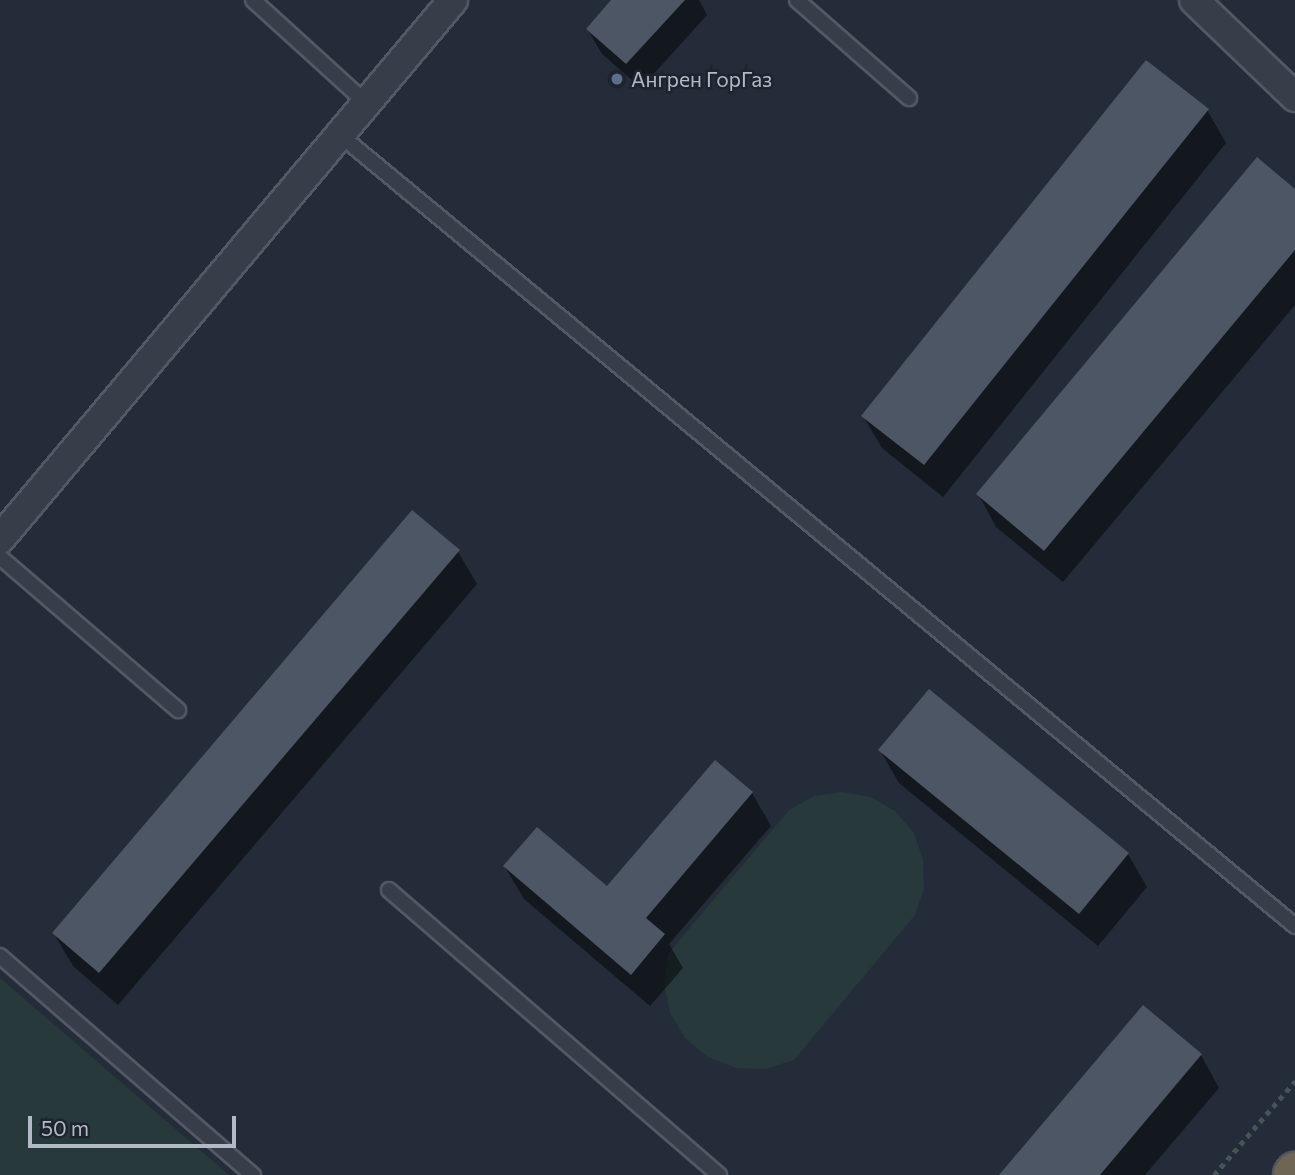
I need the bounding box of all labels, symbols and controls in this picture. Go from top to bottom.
place label: Ангрен ГорГаз [631,66,772,92]
marker: Ангрен ГорГаз [609,71,625,87]
scale bar [32,1102,240,1146]
text: 50 m [41,1115,89,1140]

